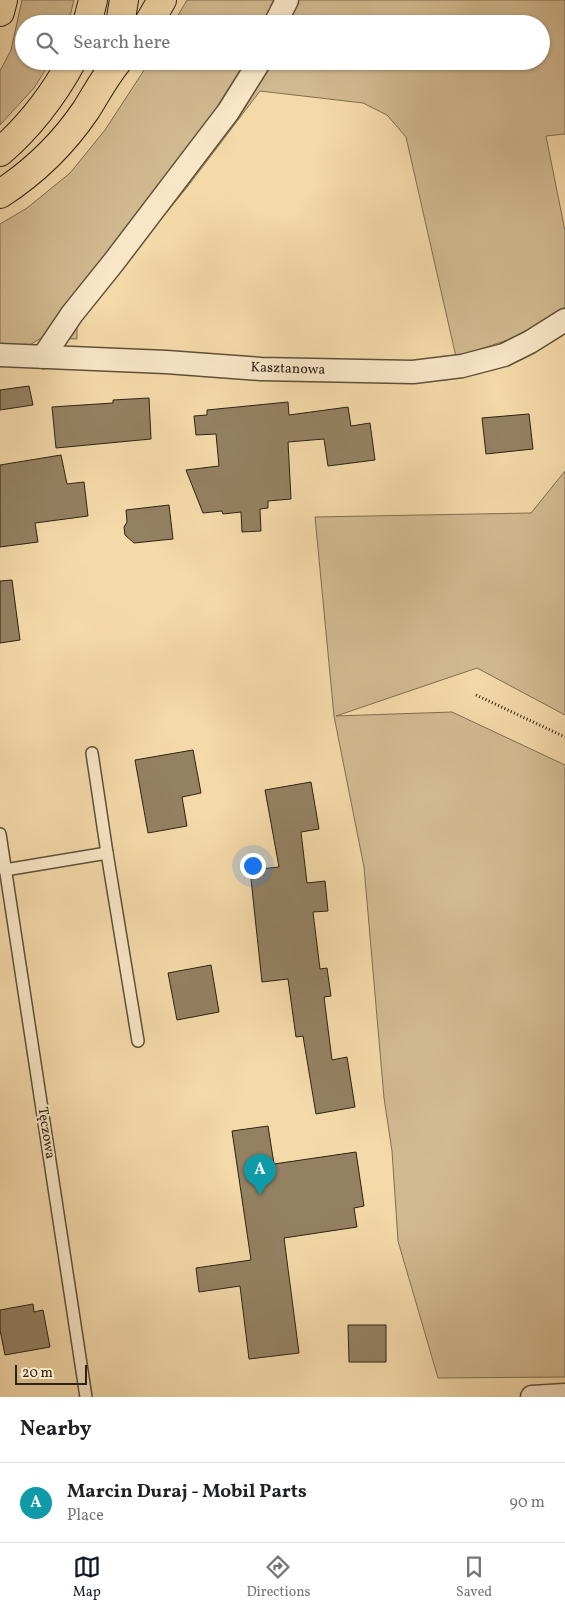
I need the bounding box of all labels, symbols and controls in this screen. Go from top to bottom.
search box [15,15,550,70]
icon: search [33,29,61,57]
text: Search here [73,30,170,56]
street label: Kasztanowa [250,358,326,380]
your location [240,853,266,879]
street label: Tęczowa [33,1106,59,1160]
pin: A [244,1154,276,1195]
scale bar [15,1362,88,1385]
text: 20 m [22,1364,53,1383]
text: Nearby [20,1415,91,1444]
text: Marcin Duraj - Mobil Parts [67,1479,307,1505]
text: A [30,1492,42,1514]
text: 90 m [509,1492,545,1514]
text: Place [67,1505,104,1527]
tab: Map [73,1553,101,1602]
tab: Directions [246,1553,311,1602]
tab: Saved [456,1553,492,1602]

